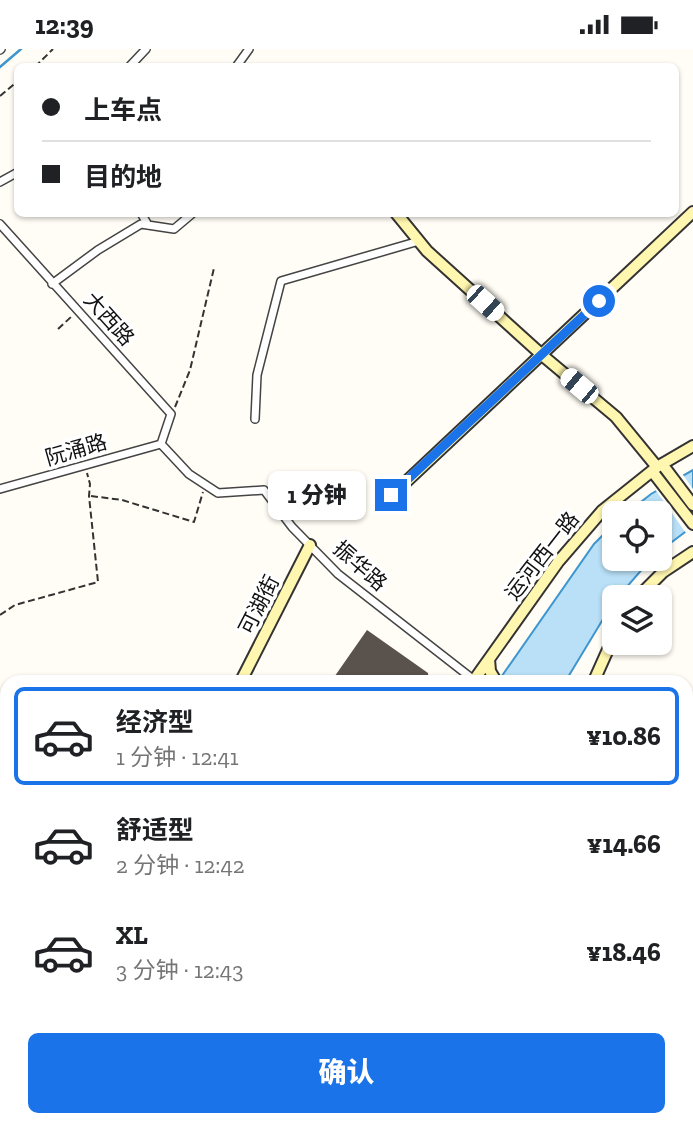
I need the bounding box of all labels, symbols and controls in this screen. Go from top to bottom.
text: 12:39 [35,9,94,41]
text: 上车点 [84,94,162,126]
text: 目的地 [84,161,162,193]
car [463,281,508,325]
route start [583,285,615,317]
street label: 大西路 [79,287,140,350]
car [557,364,602,408]
street label: 阮涌路 [42,429,110,470]
callout: 1 分钟 [268,471,366,520]
route end [375,479,407,511]
text: 1 分钟 [287,481,347,509]
map controls [602,501,672,655]
button: locate [602,501,672,571]
street label: 运河西一路 [499,507,584,605]
street label: 振华路 [328,536,392,596]
street label: 可湖街 [233,571,284,639]
button: layers [602,585,672,655]
icon: car [32,705,95,768]
text: 经济型 [116,706,194,738]
text: ¥10.86 [586,720,661,752]
text: 1 分钟 · 12:41 [116,743,239,771]
icon: car [32,813,95,876]
text: 舒适型 [116,814,194,846]
text: ¥14.66 [587,828,661,860]
text: 2 分钟 · 12:42 [116,851,245,879]
text: XL [116,919,148,951]
icon: car [32,921,95,984]
text: ¥18.46 [586,936,661,968]
text: 3 分钟 · 12:43 [116,956,243,984]
button: 确认 [28,1033,665,1113]

